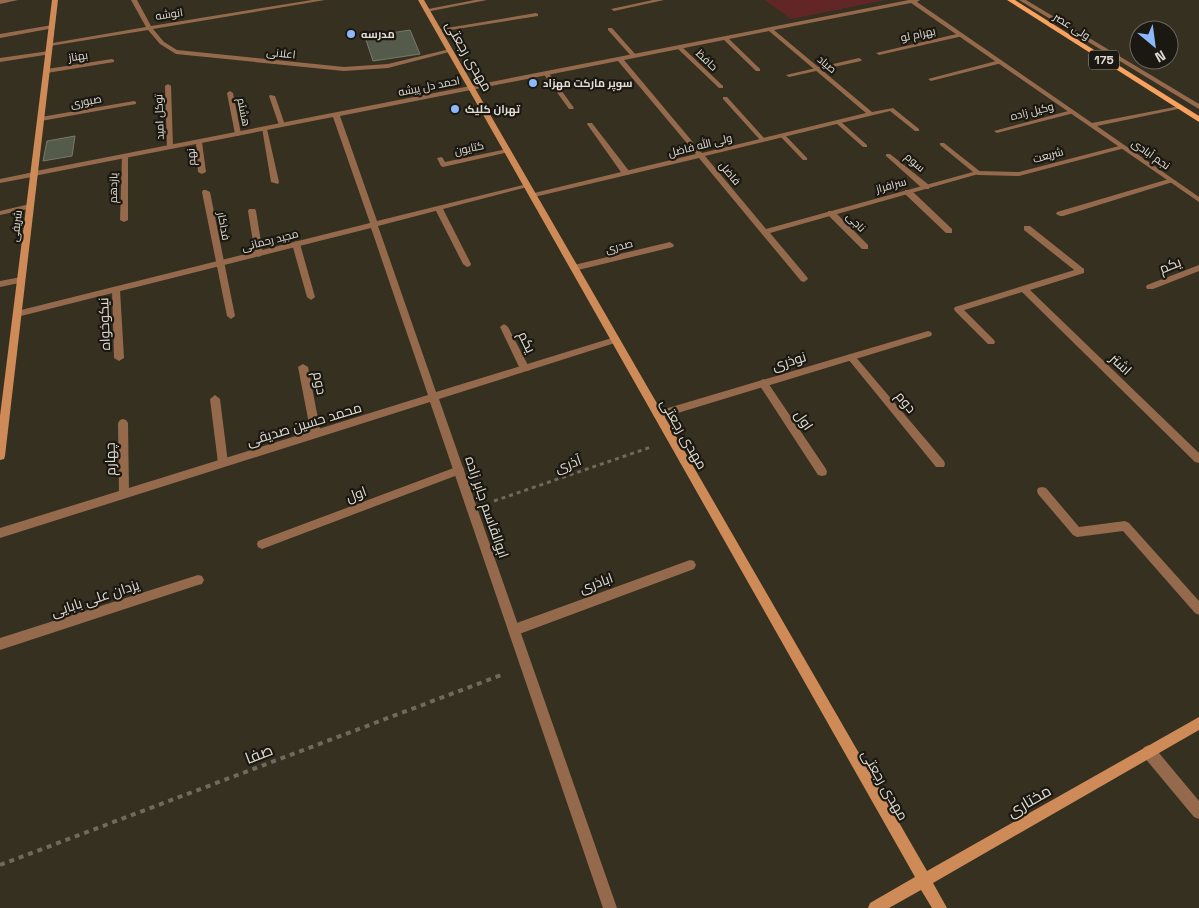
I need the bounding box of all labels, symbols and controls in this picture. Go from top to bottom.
street label: انوشه [154,5,184,23]
street label: ولی عصر [1050,9,1093,43]
street label: مهدی رجعتی [442,17,496,95]
north arrow [1129,20,1179,70]
street label: بهرام لو [899,23,937,46]
place label: مدرسه [361,27,395,41]
marker: مدرسه [345,28,357,40]
street label: اعلانی [266,44,296,62]
street label: حافظ [693,46,721,74]
text: N [1152,46,1169,67]
street label: بهناز [66,48,89,65]
road number: 175 [1089,50,1119,70]
street label: صیاد [815,52,839,76]
street label: احمد دل پیشه [397,73,461,99]
place label: سوپر مارکت مهزاد [543,76,633,92]
marker: سوپر مارکت مهزاد [527,77,539,89]
street label: صبوری [69,91,103,111]
street label: توکل امید [151,94,167,140]
street label: هشتم [233,97,254,128]
street label: وکیل زاده [1009,99,1055,123]
place label: تهران کلیک [465,102,521,117]
marker: تهران کلیک [449,103,461,115]
street label: ولی الله فاضل [666,129,734,160]
street label: نجم آبادی [1128,136,1173,173]
street label: کتایون [453,138,485,158]
street label: شریعت [1031,144,1065,166]
street label: نهم [183,148,200,166]
street label: سوم [901,149,928,175]
street label: فاضل [716,158,744,188]
street label: یازدهم [106,173,121,203]
street label: سرافراز [873,174,908,196]
street label: شریفی [7,209,25,243]
street label: ناجی [843,209,869,235]
street label: فداکار [214,210,233,241]
street label: مجید رحمانی [240,226,300,254]
street label: صدری [604,236,634,256]
street label: یکم [1156,253,1184,278]
street label: نیکوخواه [94,297,114,351]
street label: یکم [513,328,540,357]
street label: نوذری [770,347,808,375]
street label: اشتر [1106,349,1136,379]
street label: دوم [308,370,331,396]
street label: دوم [891,387,920,417]
street label: مهدی رجعتی [657,395,711,473]
street label: محمد حسین صدیقی [244,398,364,450]
street label: اول [791,406,817,434]
street label: چهارم [101,442,120,476]
street label: آذری [552,451,584,477]
street label: ابوالقاسم جابر زاده [460,454,513,561]
street label: اول [343,482,369,506]
street label: اباذری [577,569,615,597]
street label: یزدان علی بابایی [49,575,142,621]
street label: صفا [242,739,276,769]
street label: مهدی رجعتی [858,746,912,824]
street label: مختاری [1003,780,1055,822]

